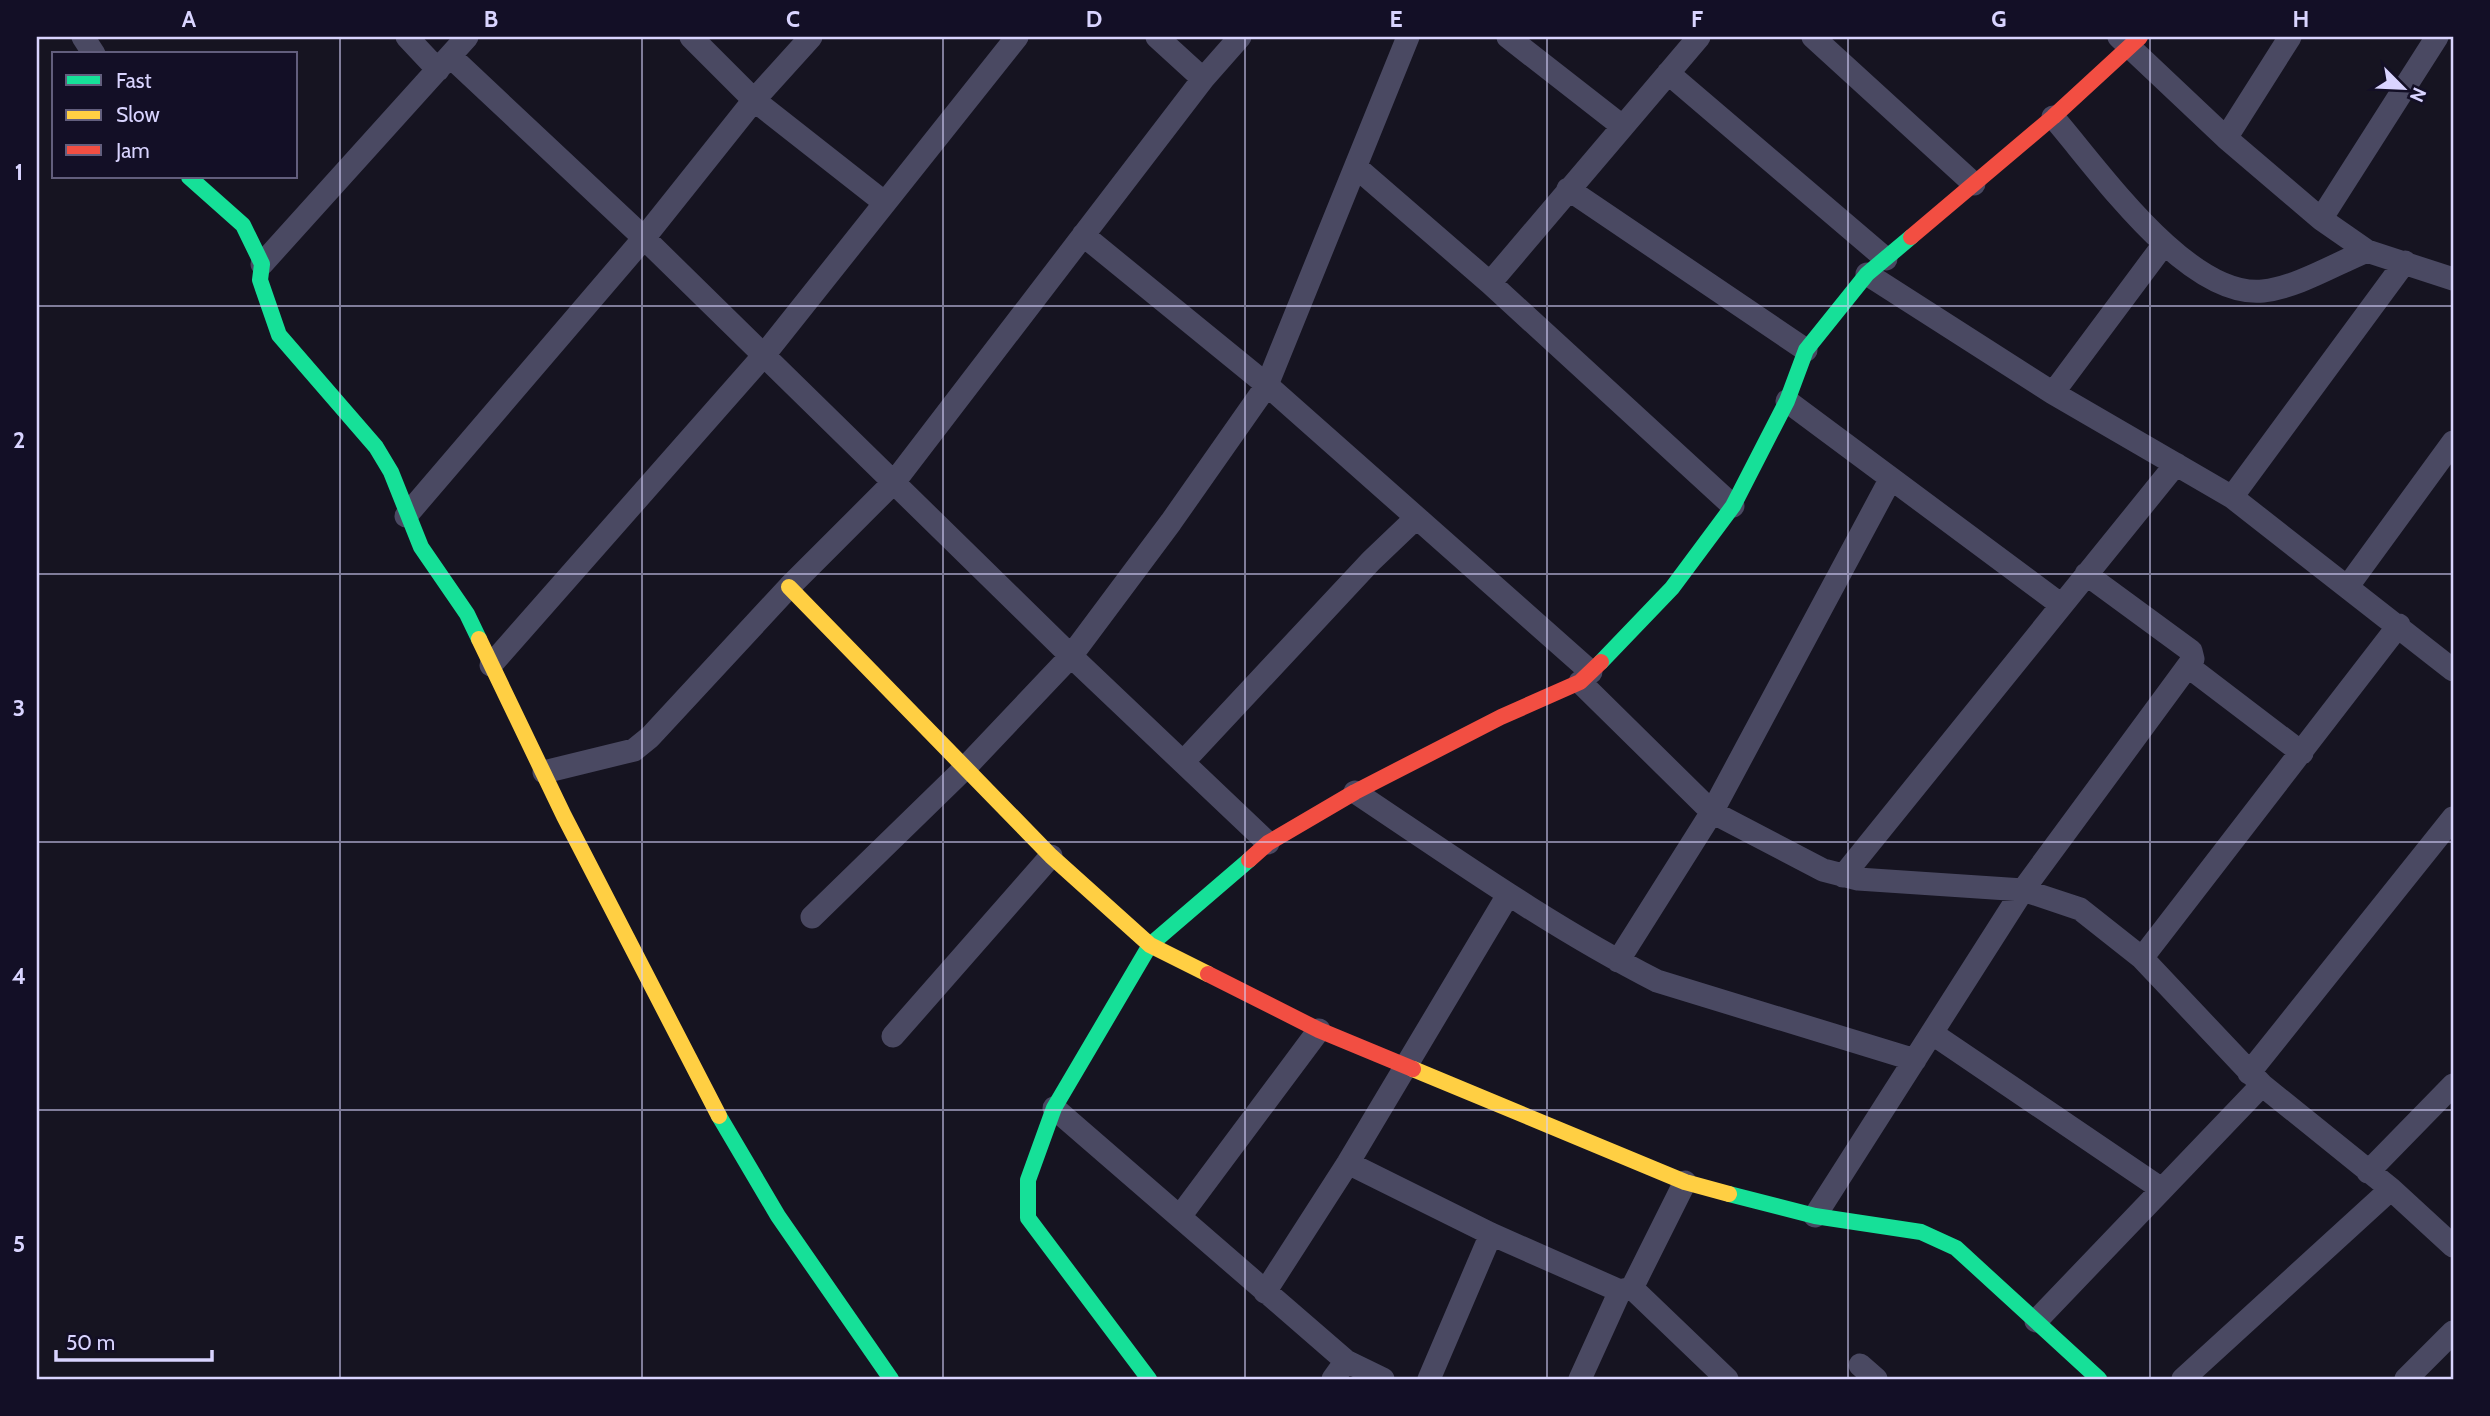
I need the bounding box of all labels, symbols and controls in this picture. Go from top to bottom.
text: A [182,5,197,33]
text: B [484,5,498,33]
text: C [786,5,800,33]
text: D [1086,5,1102,33]
text: E [1389,5,1403,33]
text: F [1691,5,1703,33]
text: G [1991,5,2007,33]
text: H [2293,5,2309,33]
legend [52,52,298,178]
north arrow [2368,52,2438,122]
text: Fast [116,68,152,93]
text: N [2405,84,2431,106]
text: Slow [116,102,160,127]
text: Jam [115,138,150,163]
text: 1 [15,158,23,186]
text: 2 [13,426,25,454]
text: 3 [13,694,25,722]
text: 4 [12,962,26,990]
text: 5 [13,1230,25,1258]
scale bar [56,1318,212,1362]
text: 50 m [66,1330,115,1355]

